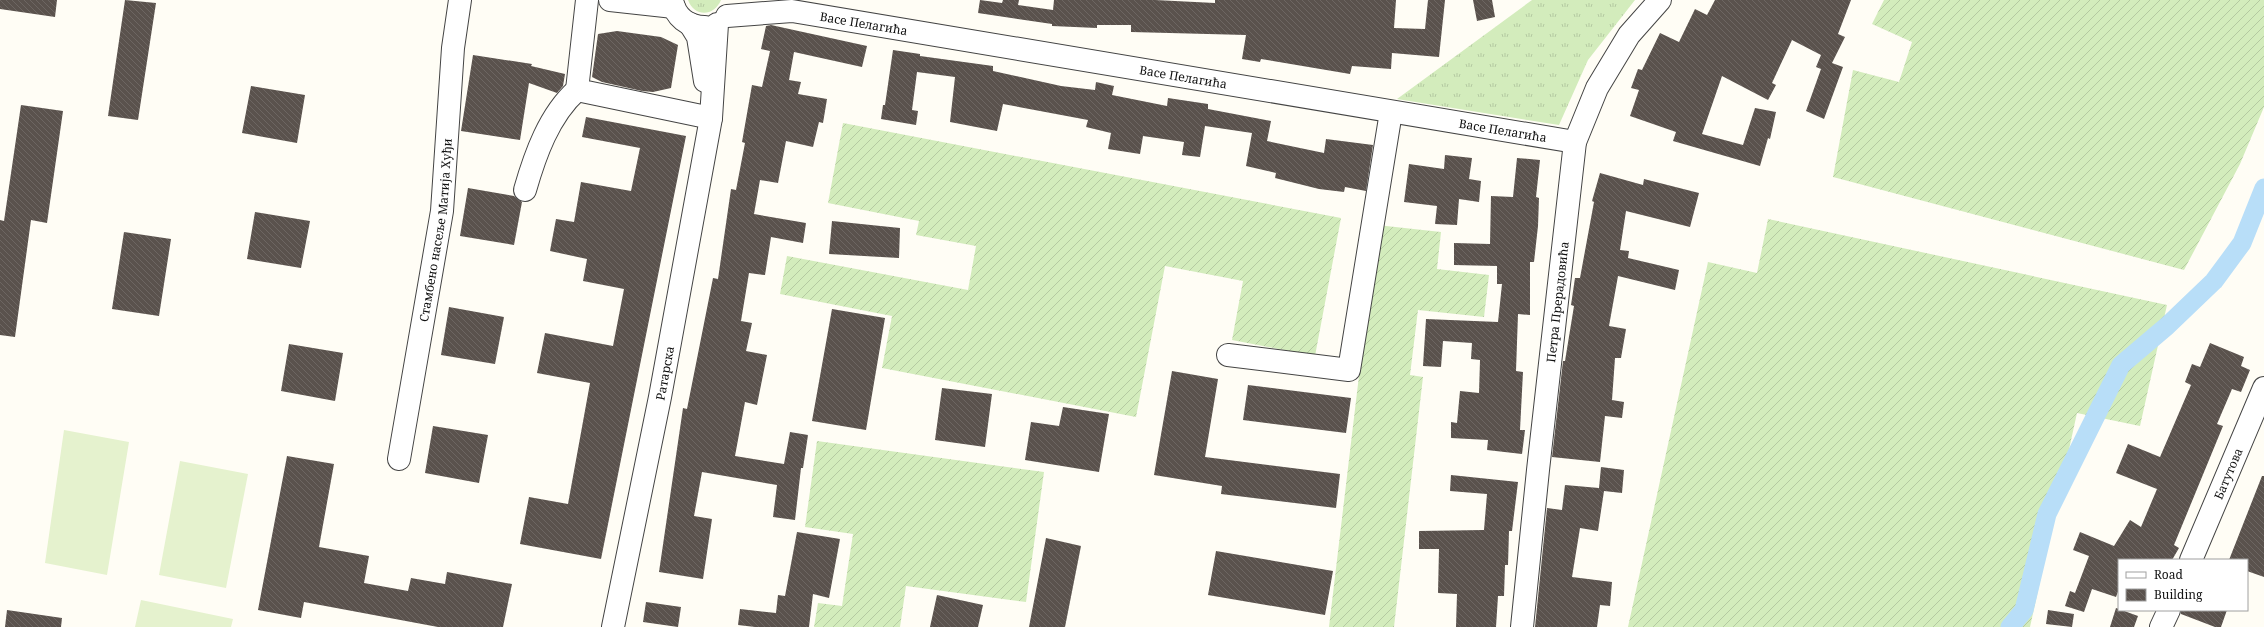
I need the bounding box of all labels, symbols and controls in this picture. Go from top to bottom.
street label: Васе Пелагића [819,7,909,39]
street label: Васе Пелагића [1138,61,1229,92]
street label: Васе Пелагића [1458,114,1548,146]
street label: Стамбено насеље Матија Хуђи [414,138,455,323]
street label: Петра Прерадовића [1542,240,1572,363]
street label: Ратарска [651,344,678,402]
street label: Батутова [2209,445,2246,502]
legend [2118,559,2248,611]
text: Road [2154,566,2184,583]
text: Building [2154,586,2203,603]

